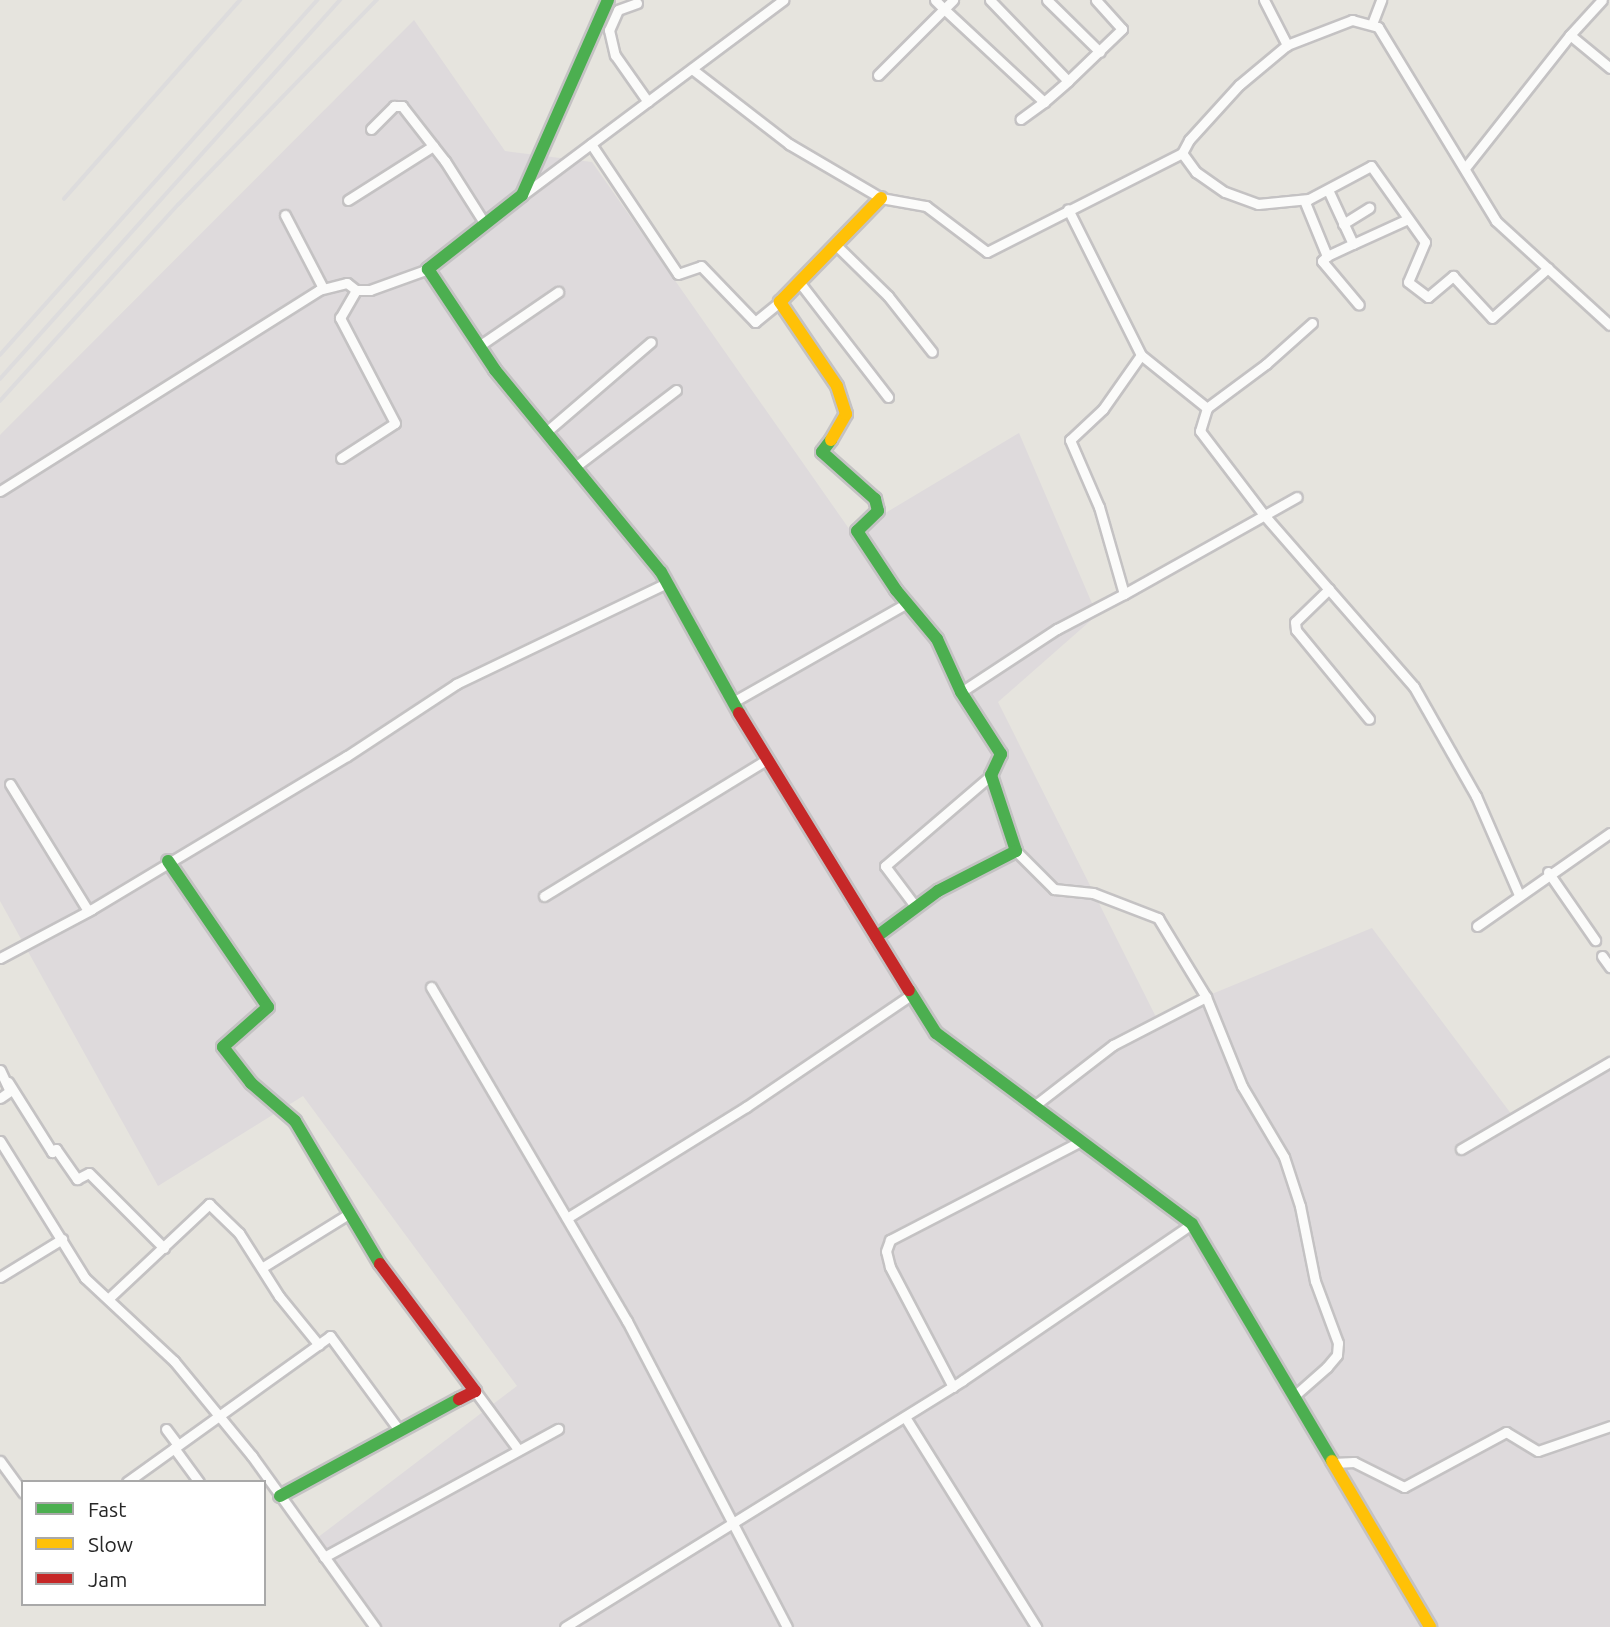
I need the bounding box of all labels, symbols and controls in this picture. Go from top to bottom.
legend [21,1480,266,1606]
text: Fast [88,1497,126,1521]
text: Slow [88,1532,133,1556]
text: Jam [88,1567,127,1591]

